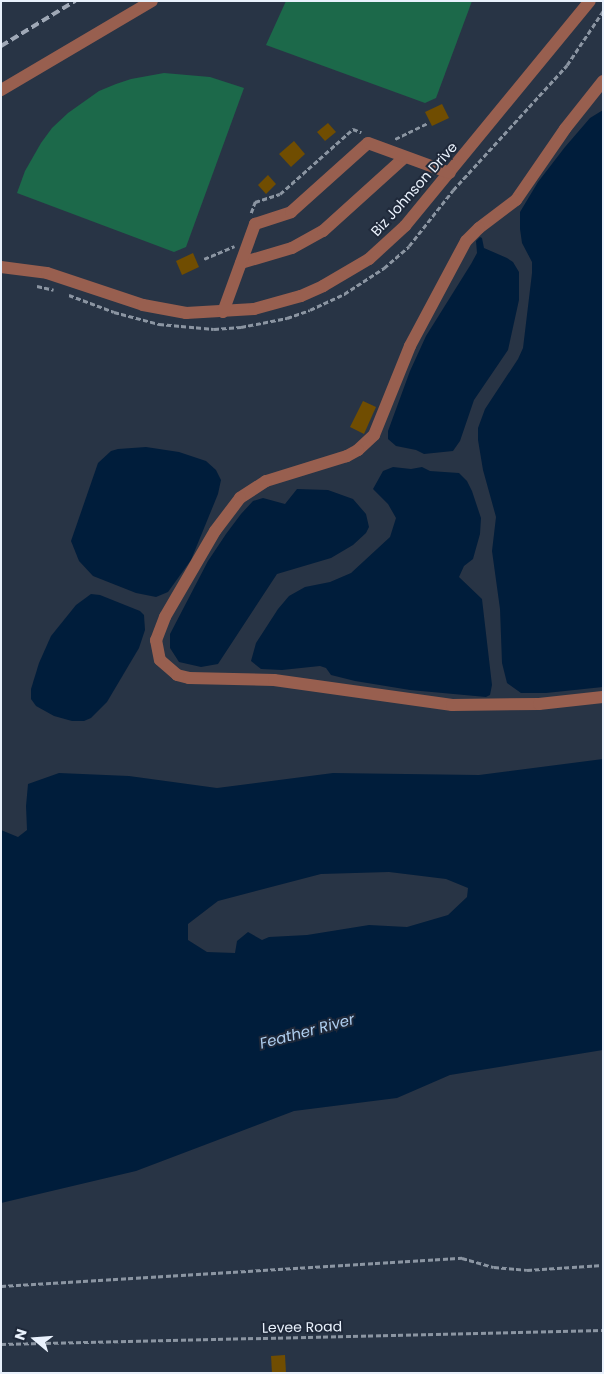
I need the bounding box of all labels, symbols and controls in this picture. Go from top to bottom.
street label: Biz Johnson Drive [367,139,461,239]
water label: Feather River [258,1010,356,1052]
north arrow [10,1314,60,1364]
street label: Levee Road [262,1318,342,1336]
text: N [10,1326,32,1342]

